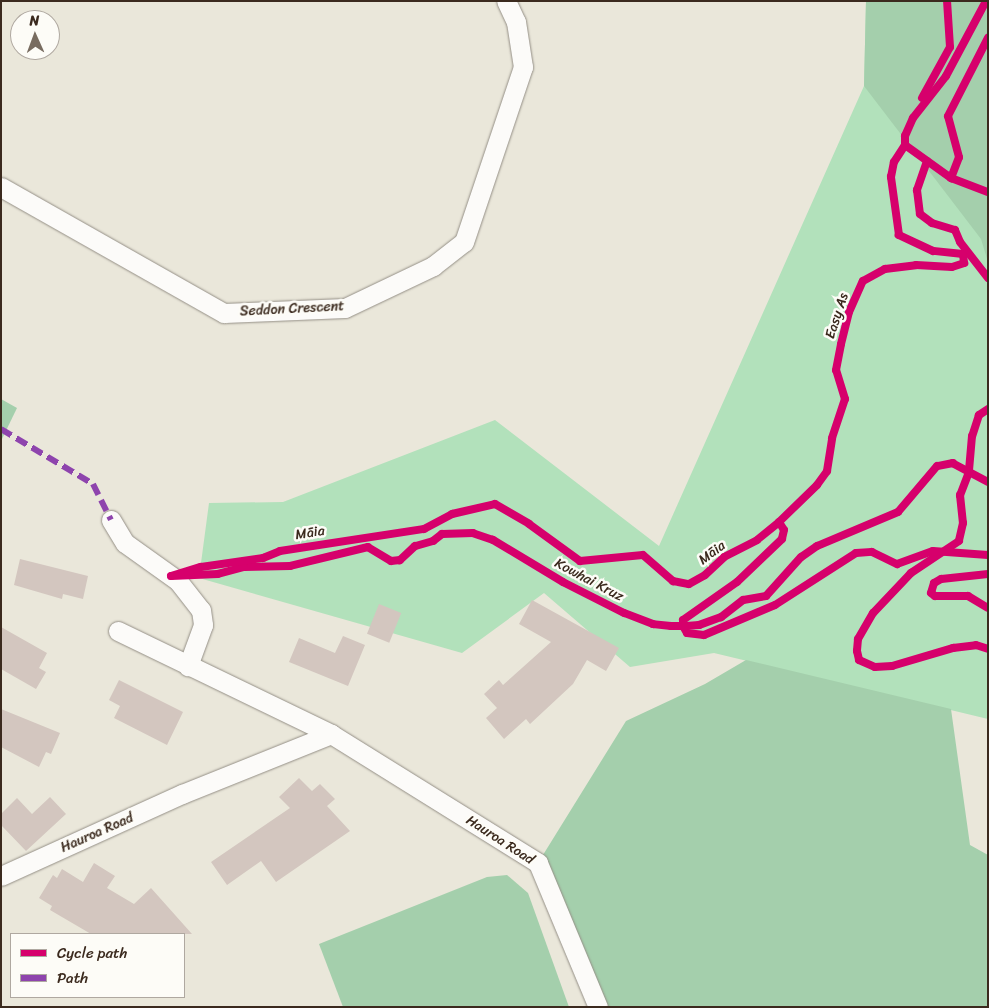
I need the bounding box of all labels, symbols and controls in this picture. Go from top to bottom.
text: N [29,8,40,33]
north arrow [10,10,60,60]
street label: Easy As [822,291,852,341]
street label: Seddon Crescent [239,298,345,320]
street label: Māia [294,522,326,544]
street label: Māia [695,537,729,569]
street label: Kowhai Kruz [552,555,626,605]
street label: Hauroa Road [58,810,136,856]
street label: Hauroa Road [463,812,537,868]
legend [10,933,185,998]
text: Cycle path [57,940,127,966]
text: Path [57,965,88,991]

